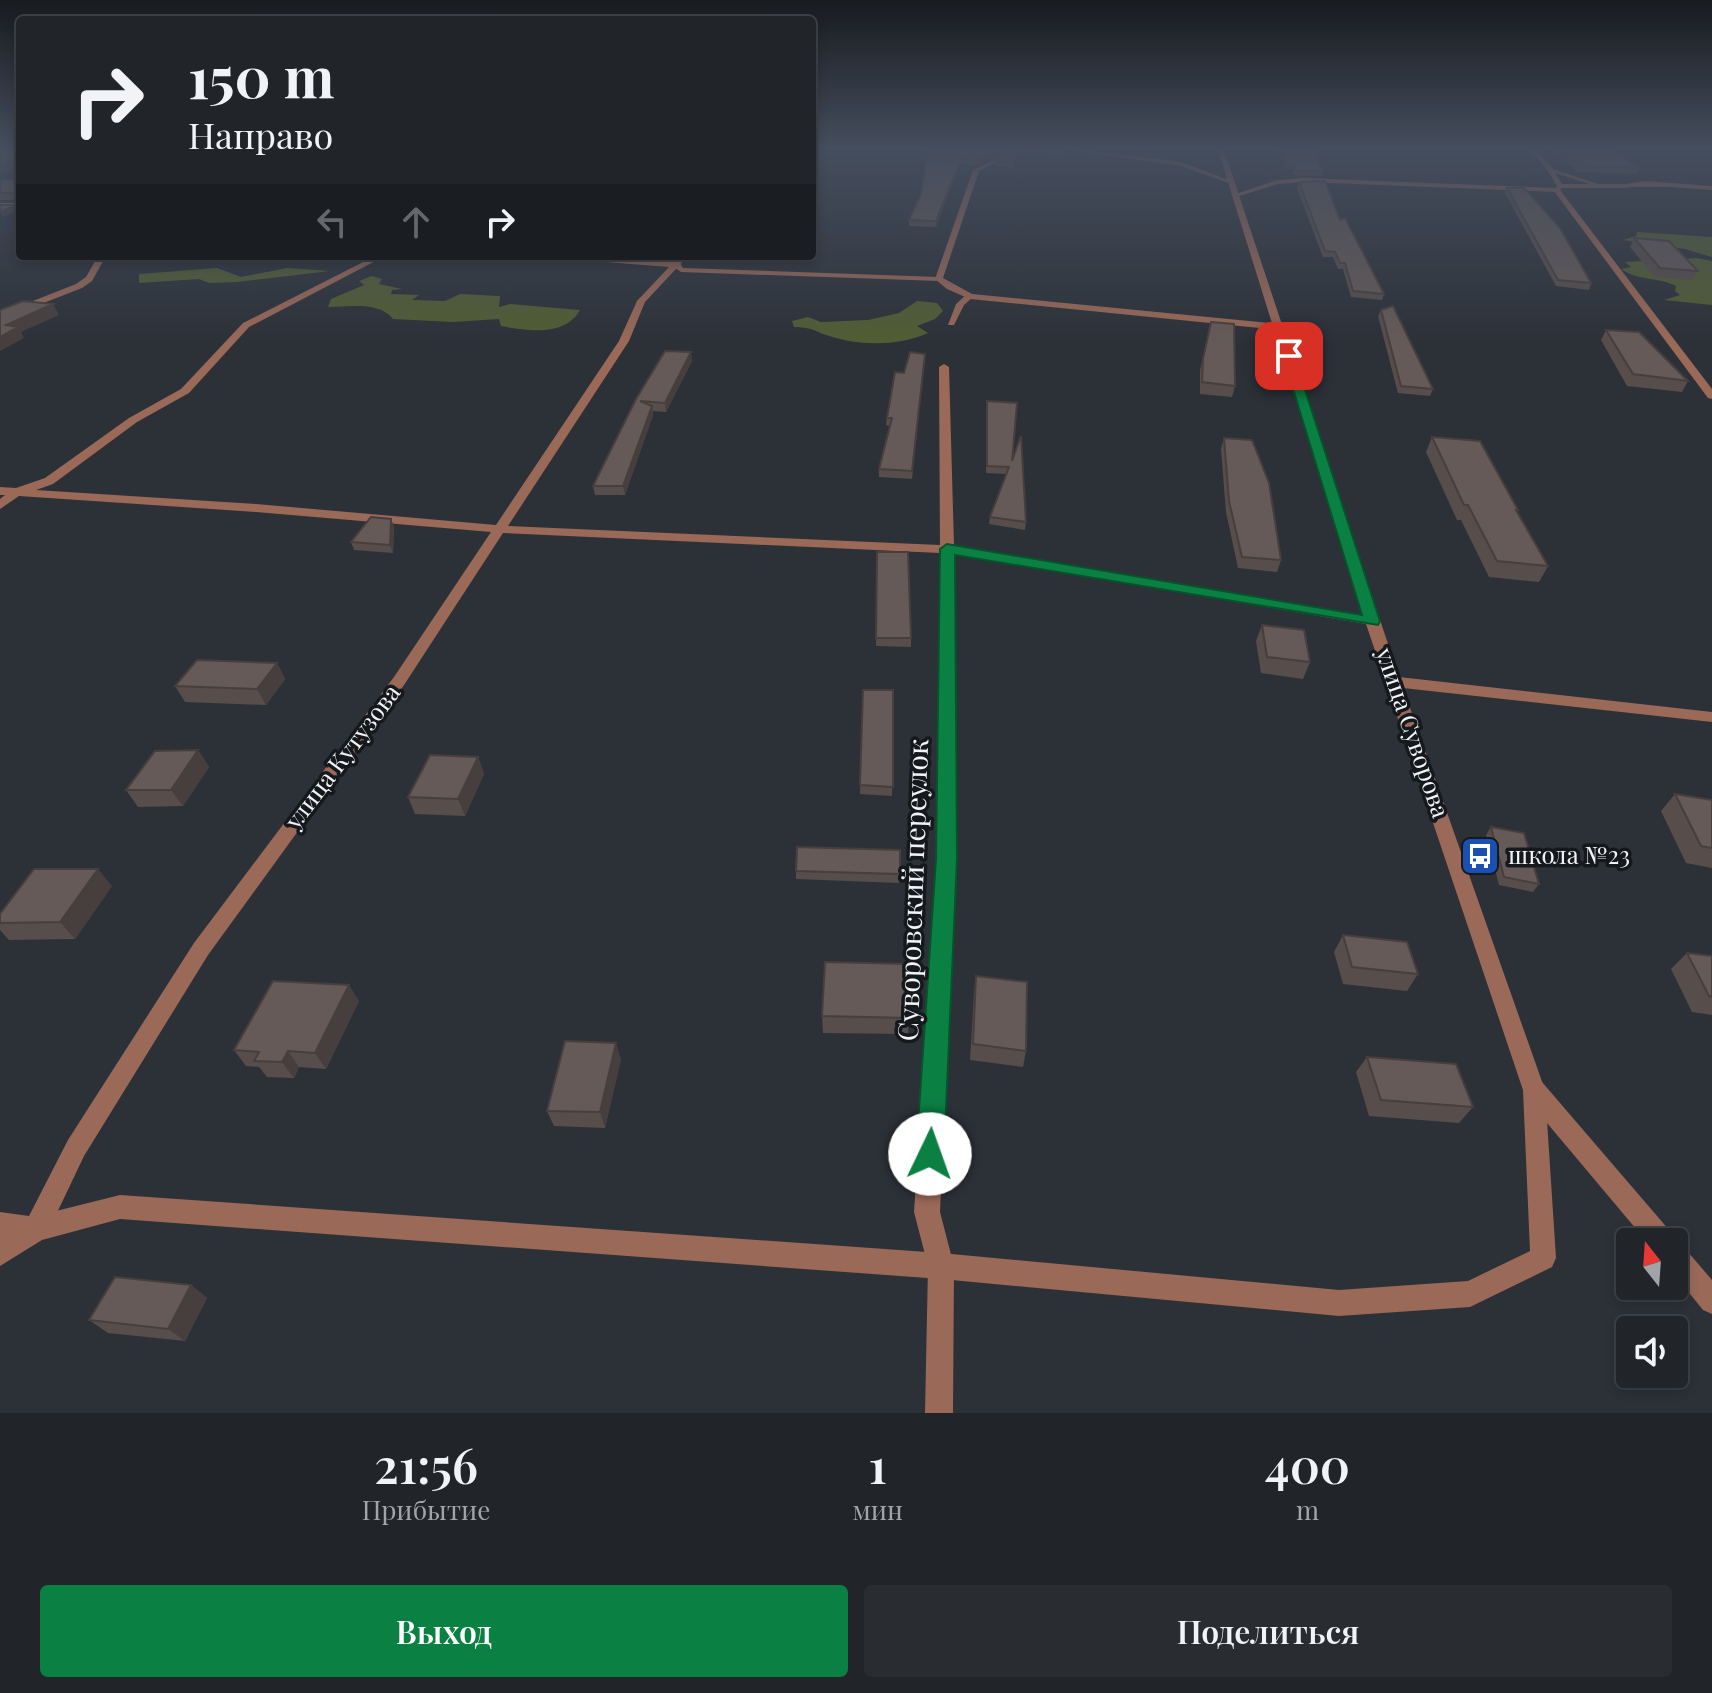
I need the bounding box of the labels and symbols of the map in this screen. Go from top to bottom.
pin [1255,322,1323,390]
street label: улица Суворова [1369,642,1458,822]
street label: улица Кутузова [276,677,406,835]
street label: Суворовский переулок [888,738,935,1042]
bus stop icon: школа №23 [1459,835,1501,877]
place label: школа №23 [1508,838,1630,870]
position arrow [888,1112,972,1196]
north arrow [1616,1228,1688,1300]

